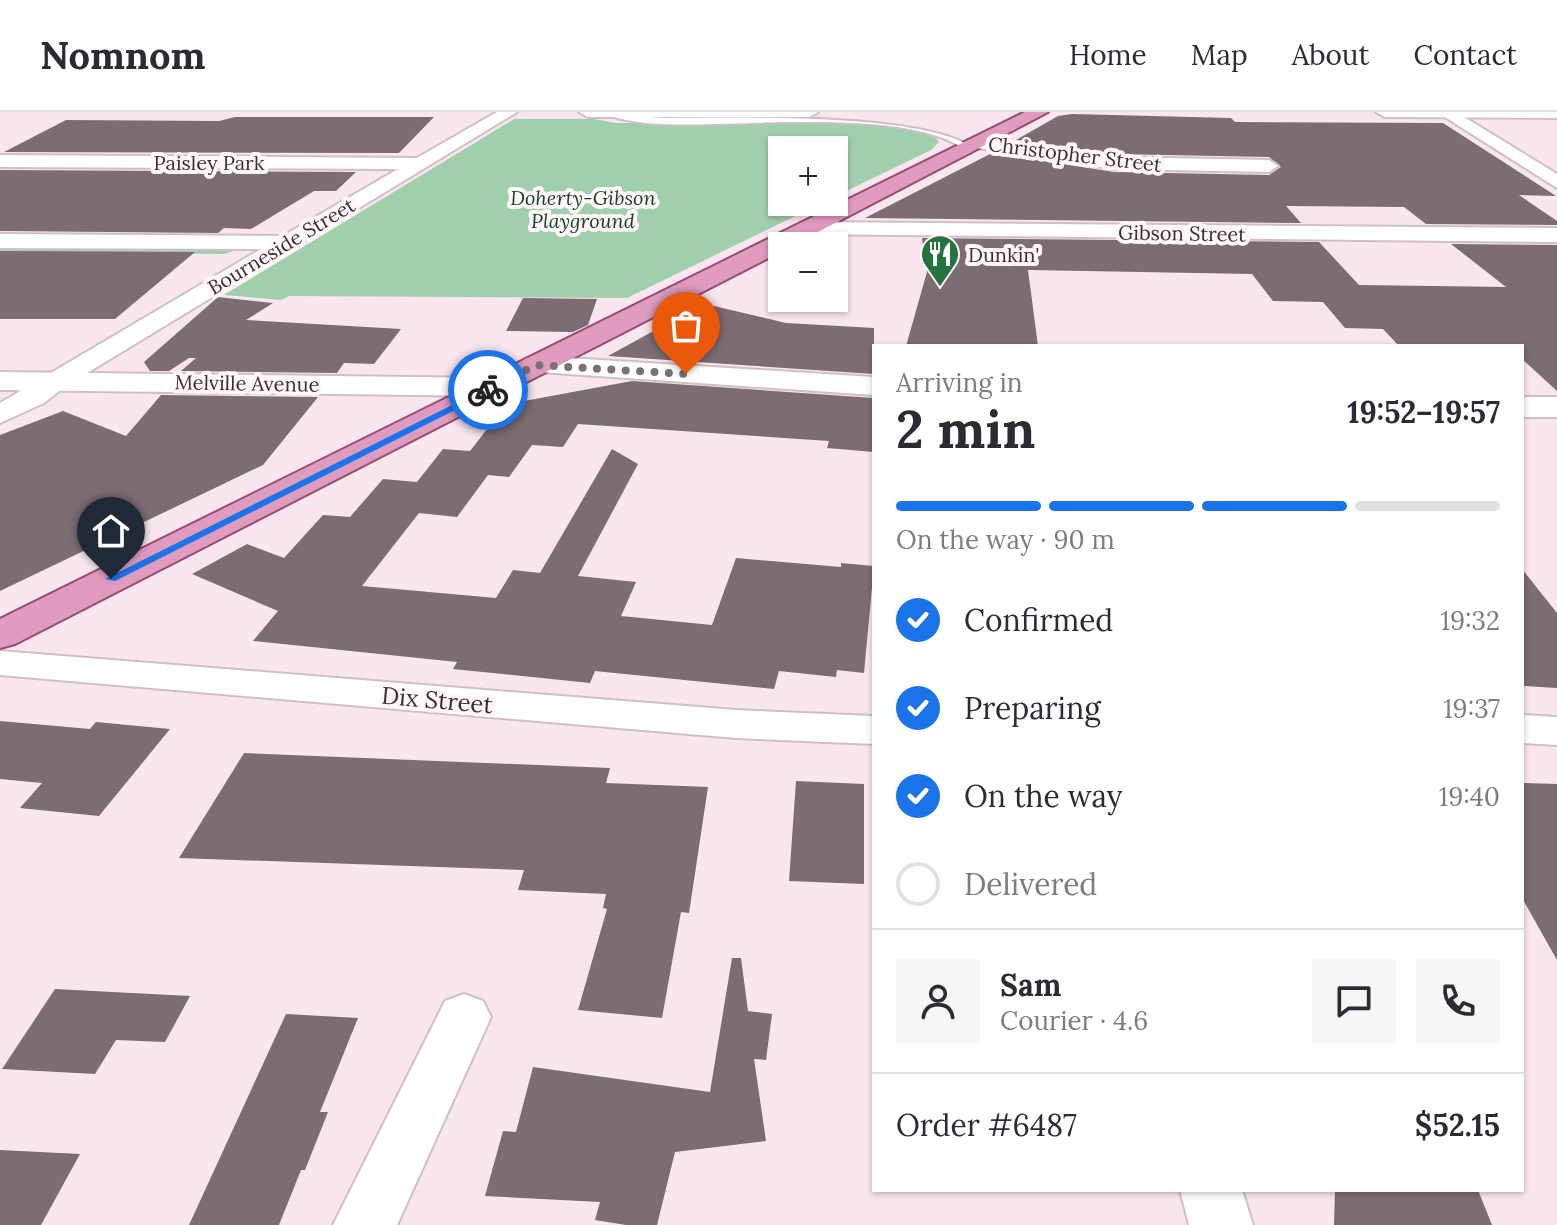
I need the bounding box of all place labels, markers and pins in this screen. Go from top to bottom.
restaurant icon: Dunkin' [919,233,961,288]
place label: Dunkin' [968,242,1039,267]
pin [652,292,720,374]
pin [77,497,145,579]

